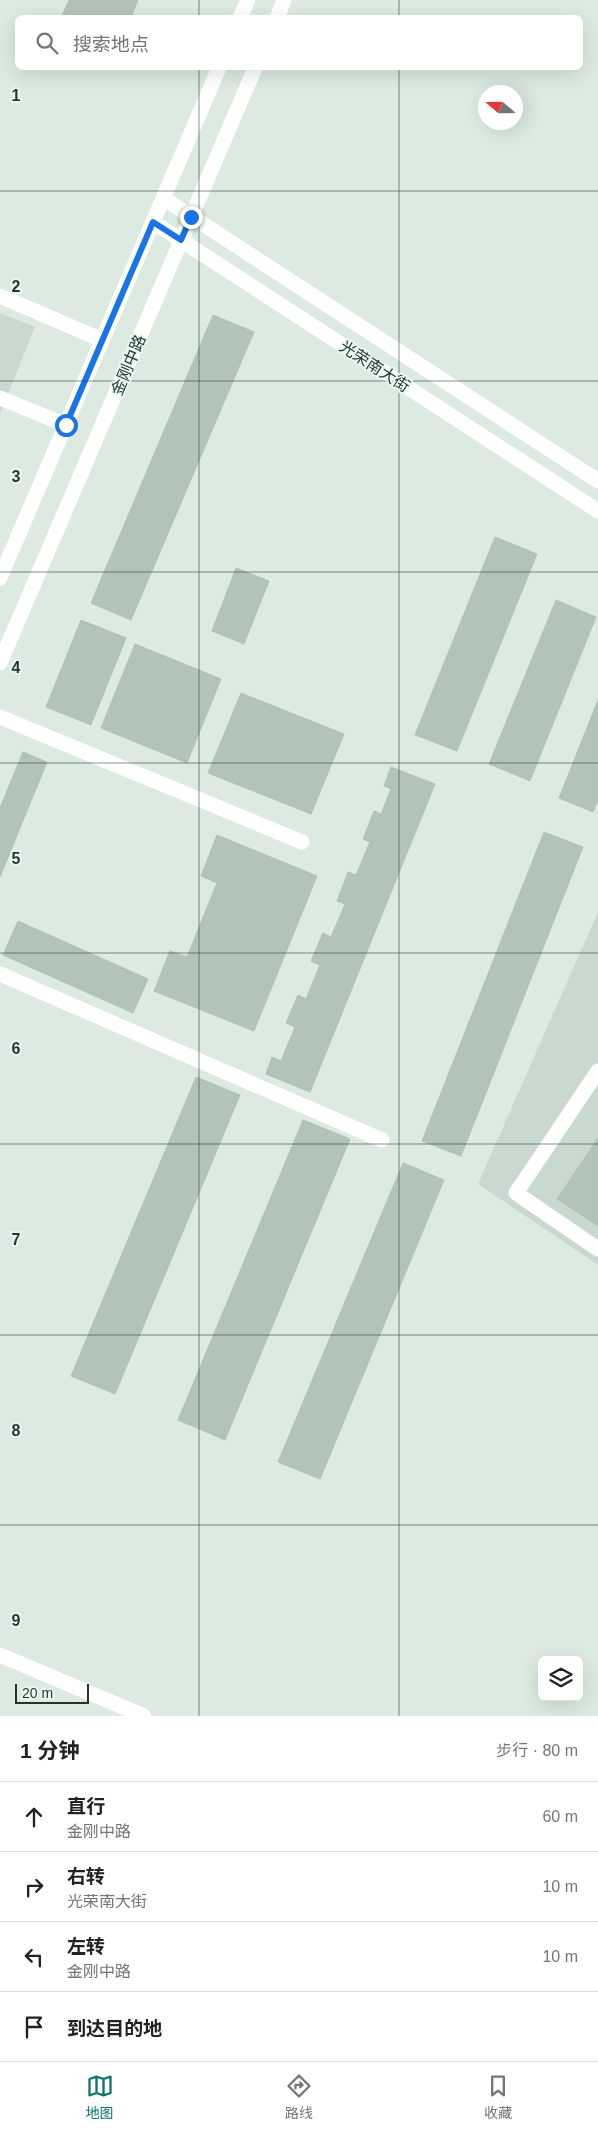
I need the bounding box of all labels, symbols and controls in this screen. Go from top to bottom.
search box [15,15,583,70]
icon: search [33,29,61,57]
text: 搜索地点 [73,34,149,55]
north arrow [478,85,523,130]
text: 1 [12,87,21,104]
route end [180,206,203,229]
text: 2 [12,278,21,295]
street label: 金刚中路 [108,332,149,398]
street label: 光荣南大街 [337,338,413,395]
route start [55,414,78,437]
text: 3 [12,468,21,485]
text: 4 [12,659,21,676]
text: 5 [12,850,21,867]
text: 6 [12,1040,21,1057]
text: 7 [12,1231,21,1248]
text: 8 [12,1422,21,1439]
text: 9 [12,1612,21,1629]
map controls [538,1656,583,1701]
button: layers [538,1656,583,1701]
scale bar [15,1681,89,1704]
text: 20 m [22,1685,53,1701]
text: 1 分钟 [20,1739,80,1762]
text: 步行 · 80 m [496,1742,578,1759]
text: 直行 [67,1796,105,1817]
icon: ahead [20,1803,48,1831]
text: 60 m [542,1808,578,1825]
text: 金刚中路 [67,1823,131,1840]
text: 右转 [67,1866,105,1887]
icon: right [20,1873,48,1901]
text: 10 m [542,1878,578,1895]
text: 光荣南大街 [67,1893,147,1910]
text: 左转 [67,1936,105,1957]
icon: left [20,1943,48,1971]
text: 10 m [542,1948,578,1965]
text: 金刚中路 [67,1963,131,1980]
icon: arrive [20,2013,48,2041]
text: 到达目的地 [67,2018,162,2039]
tab: 地图 [86,2072,114,2122]
tab: 路线 [285,2072,313,2122]
tab: 收藏 [484,2072,512,2122]

